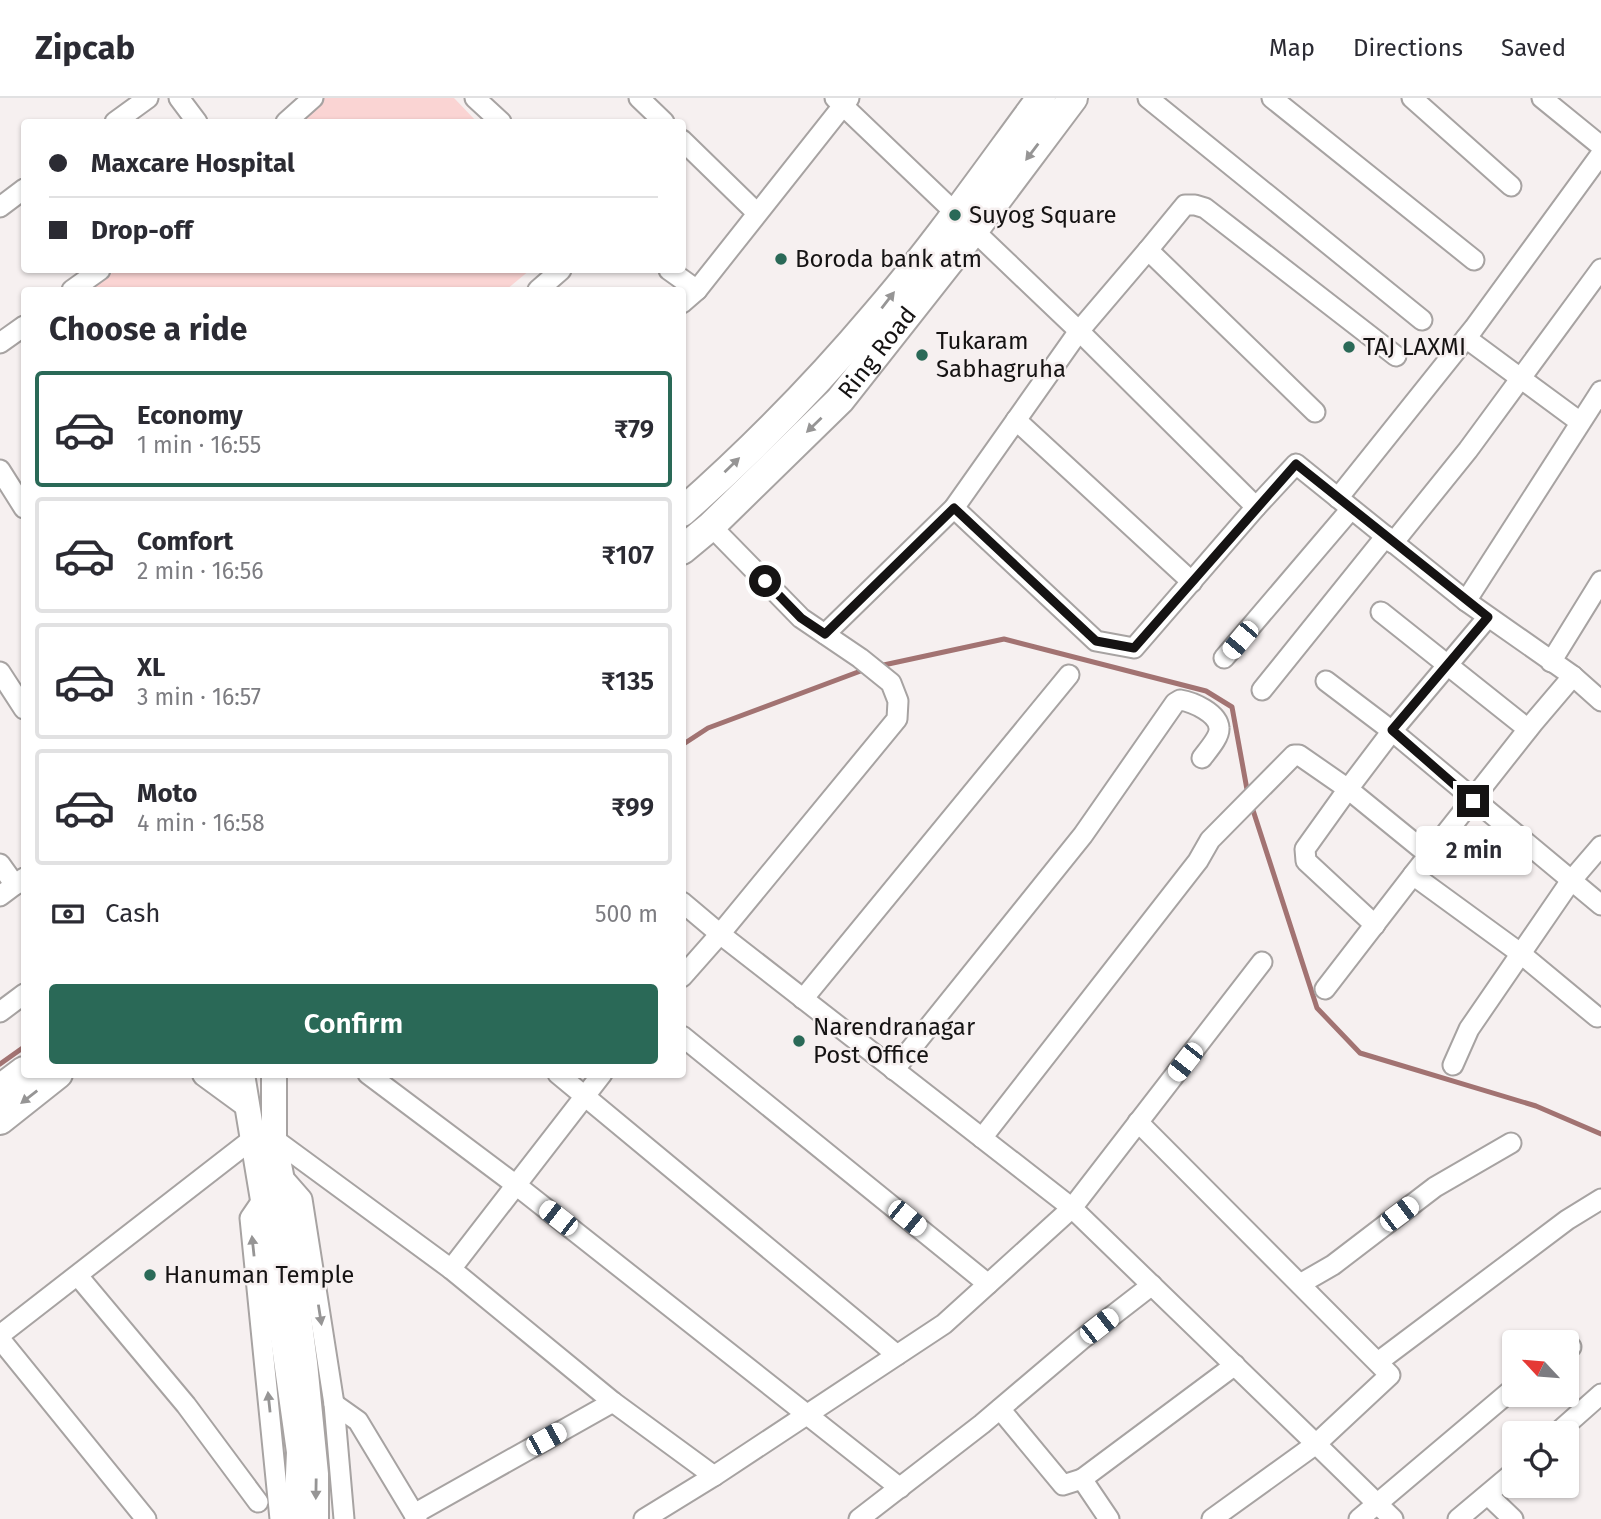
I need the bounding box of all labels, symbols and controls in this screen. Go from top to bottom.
text: Zipcab [35,28,135,68]
text: Map [1269,34,1315,62]
text: Directions [1353,34,1463,62]
text: Saved [1501,34,1566,62]
one-way arrow [1025,143,1040,161]
text: Maxcare Hospital [91,148,295,179]
place label: Suyog Square [969,201,1117,229]
marker: Suyog Square [947,207,963,223]
text: Drop-off [91,215,193,246]
place label: Boroda bank atm [795,245,982,273]
marker: Boroda bank atm [773,251,789,267]
one-way arrow [881,291,896,309]
street label: Ring Road [832,301,922,405]
text: Choose a ride [49,310,247,348]
place label: Tukaram Sabhagruha [936,327,1066,383]
place label: TAJ LAXMI [1363,333,1466,361]
marker: TAJ LAXMI [1341,339,1357,355]
marker: Tukaram Sabhagruha [914,347,930,363]
icon: car [53,398,116,461]
text: Economy [137,400,243,431]
text: ₹79 [614,414,654,445]
one-way arrow [806,417,823,433]
text: 1 min · 16:55 [137,431,261,459]
one-way arrow [723,457,740,473]
icon: car [53,524,116,587]
text: Comfort [137,526,233,557]
text: ₹107 [602,540,654,571]
text: 2 min · 16:56 [137,557,263,585]
route start [749,565,781,597]
car [1219,617,1262,663]
icon: car [53,650,116,713]
text: XL [137,652,165,683]
text: ₹135 [601,666,654,697]
text: 3 min · 16:57 [137,683,261,711]
icon: car [53,776,116,839]
text: Moto [137,778,197,809]
route end [1457,785,1489,817]
text: ₹99 [611,792,654,823]
text: 4 min · 16:58 [137,809,265,837]
callout: 2 min [1415,826,1531,874]
text: 2 min [1446,836,1502,864]
icon: cash [49,895,87,933]
text: Cash [105,898,161,929]
text: 500 m [595,900,658,928]
button: Confirm [49,984,658,1064]
place label: Narendranagar Post Office [813,1013,976,1069]
marker: Narendranagar Post Office [791,1033,807,1049]
car [1164,1039,1207,1085]
one-way arrow [20,1090,38,1104]
car [1376,1193,1423,1235]
car [535,1197,582,1239]
car [885,1197,930,1239]
one-way arrow [247,1235,258,1257]
place label: Hanuman Temple [164,1261,354,1289]
marker: Hanuman Temple [142,1267,158,1283]
one-way arrow [315,1304,326,1326]
car [1076,1305,1123,1347]
north arrow [1502,1330,1578,1407]
map controls [1502,1330,1579,1498]
one-way arrow [263,1391,274,1413]
car [523,1420,570,1458]
button: locate [1502,1421,1579,1498]
one-way arrow [310,1478,322,1500]

